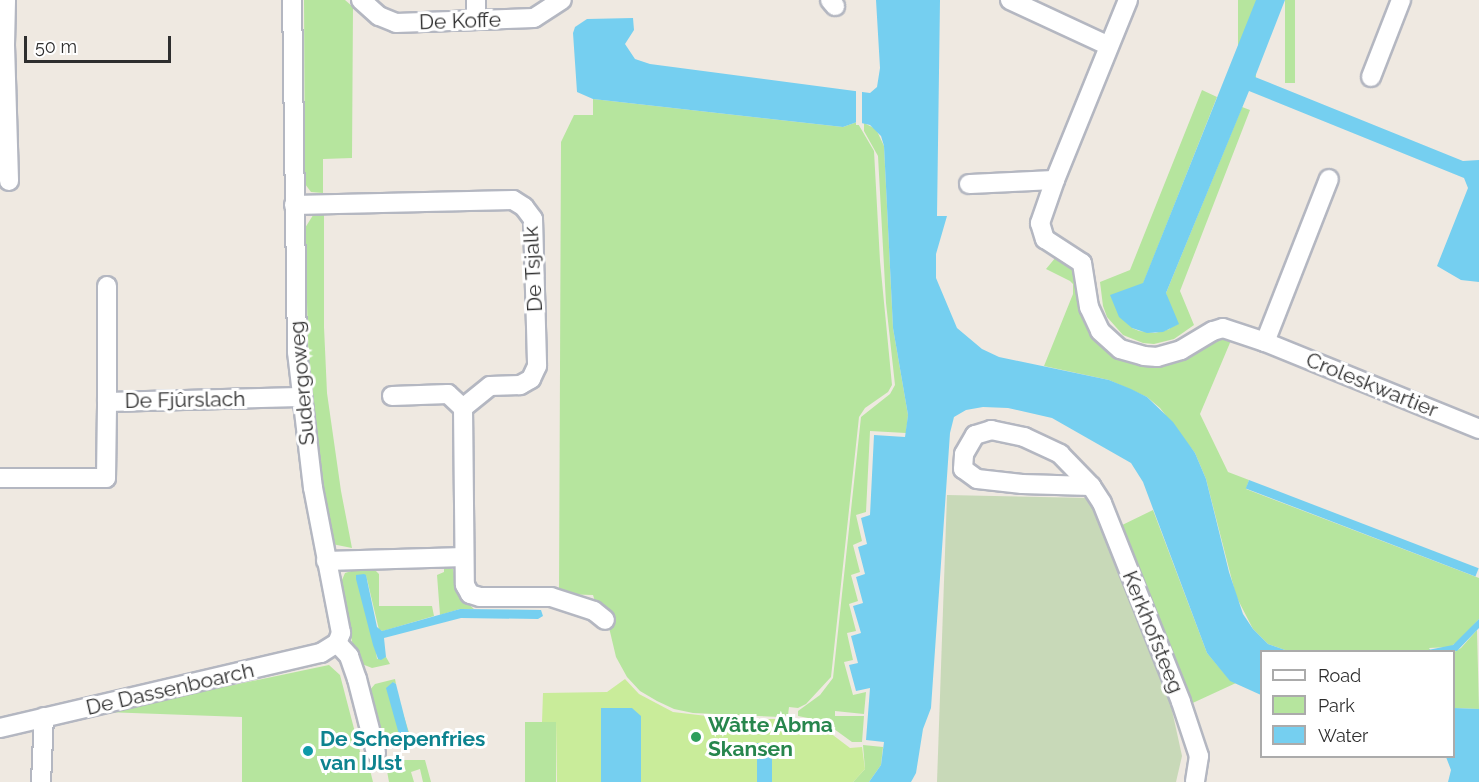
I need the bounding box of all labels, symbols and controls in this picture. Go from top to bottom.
street label: De Koffe [419,7,501,35]
scale bar [27,24,174,62]
text: 50 m [35,36,77,57]
street label: De Tsjalk [518,225,548,313]
street label: Sudergoweg [284,320,320,446]
street label: Croleskwartier [1302,347,1442,423]
street label: De Fjûrslach [124,386,246,414]
street label: Kerkhofsteeg [1117,567,1189,697]
legend [1260,650,1455,758]
street label: De Dassenboarch [84,657,256,721]
text: Road [1318,665,1361,686]
text: Park [1318,695,1355,716]
place label: Wâtte Abma Skansen [708,712,833,762]
text: Water [1318,725,1368,746]
place label: De Schepenfries van IJlst [320,726,485,776]
marker: Wâtte Abma Skansen [689,730,703,744]
marker: De Schepenfries van IJlst [301,744,315,758]

